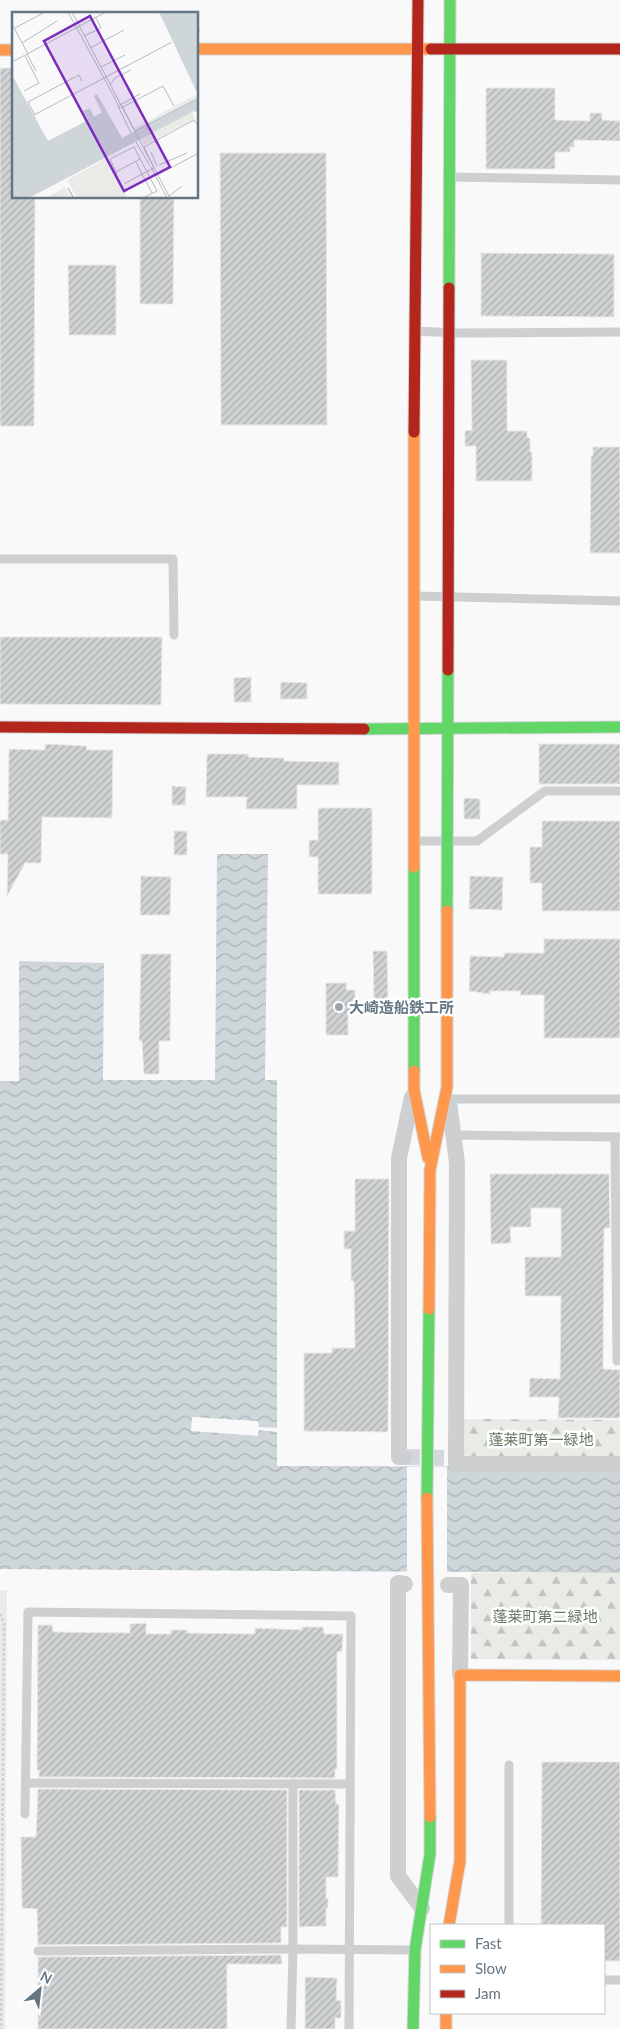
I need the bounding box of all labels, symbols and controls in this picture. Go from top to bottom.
inset map [12,12,199,199]
place label: 大崎造船鉄工所 [349,998,454,1016]
marker: 大崎造船鉄工所 [333,1001,345,1013]
park label: 蓬莱町第一緑地 [488,1430,594,1448]
park label: 蓬莱町第二緑地 [492,1607,598,1625]
legend [430,1924,605,2014]
text: Fast [475,1934,502,1952]
text: Slow [475,1959,507,1977]
north arrow [15,1964,65,2014]
text: N [38,1967,55,1987]
text: Jam [475,1984,501,2002]

